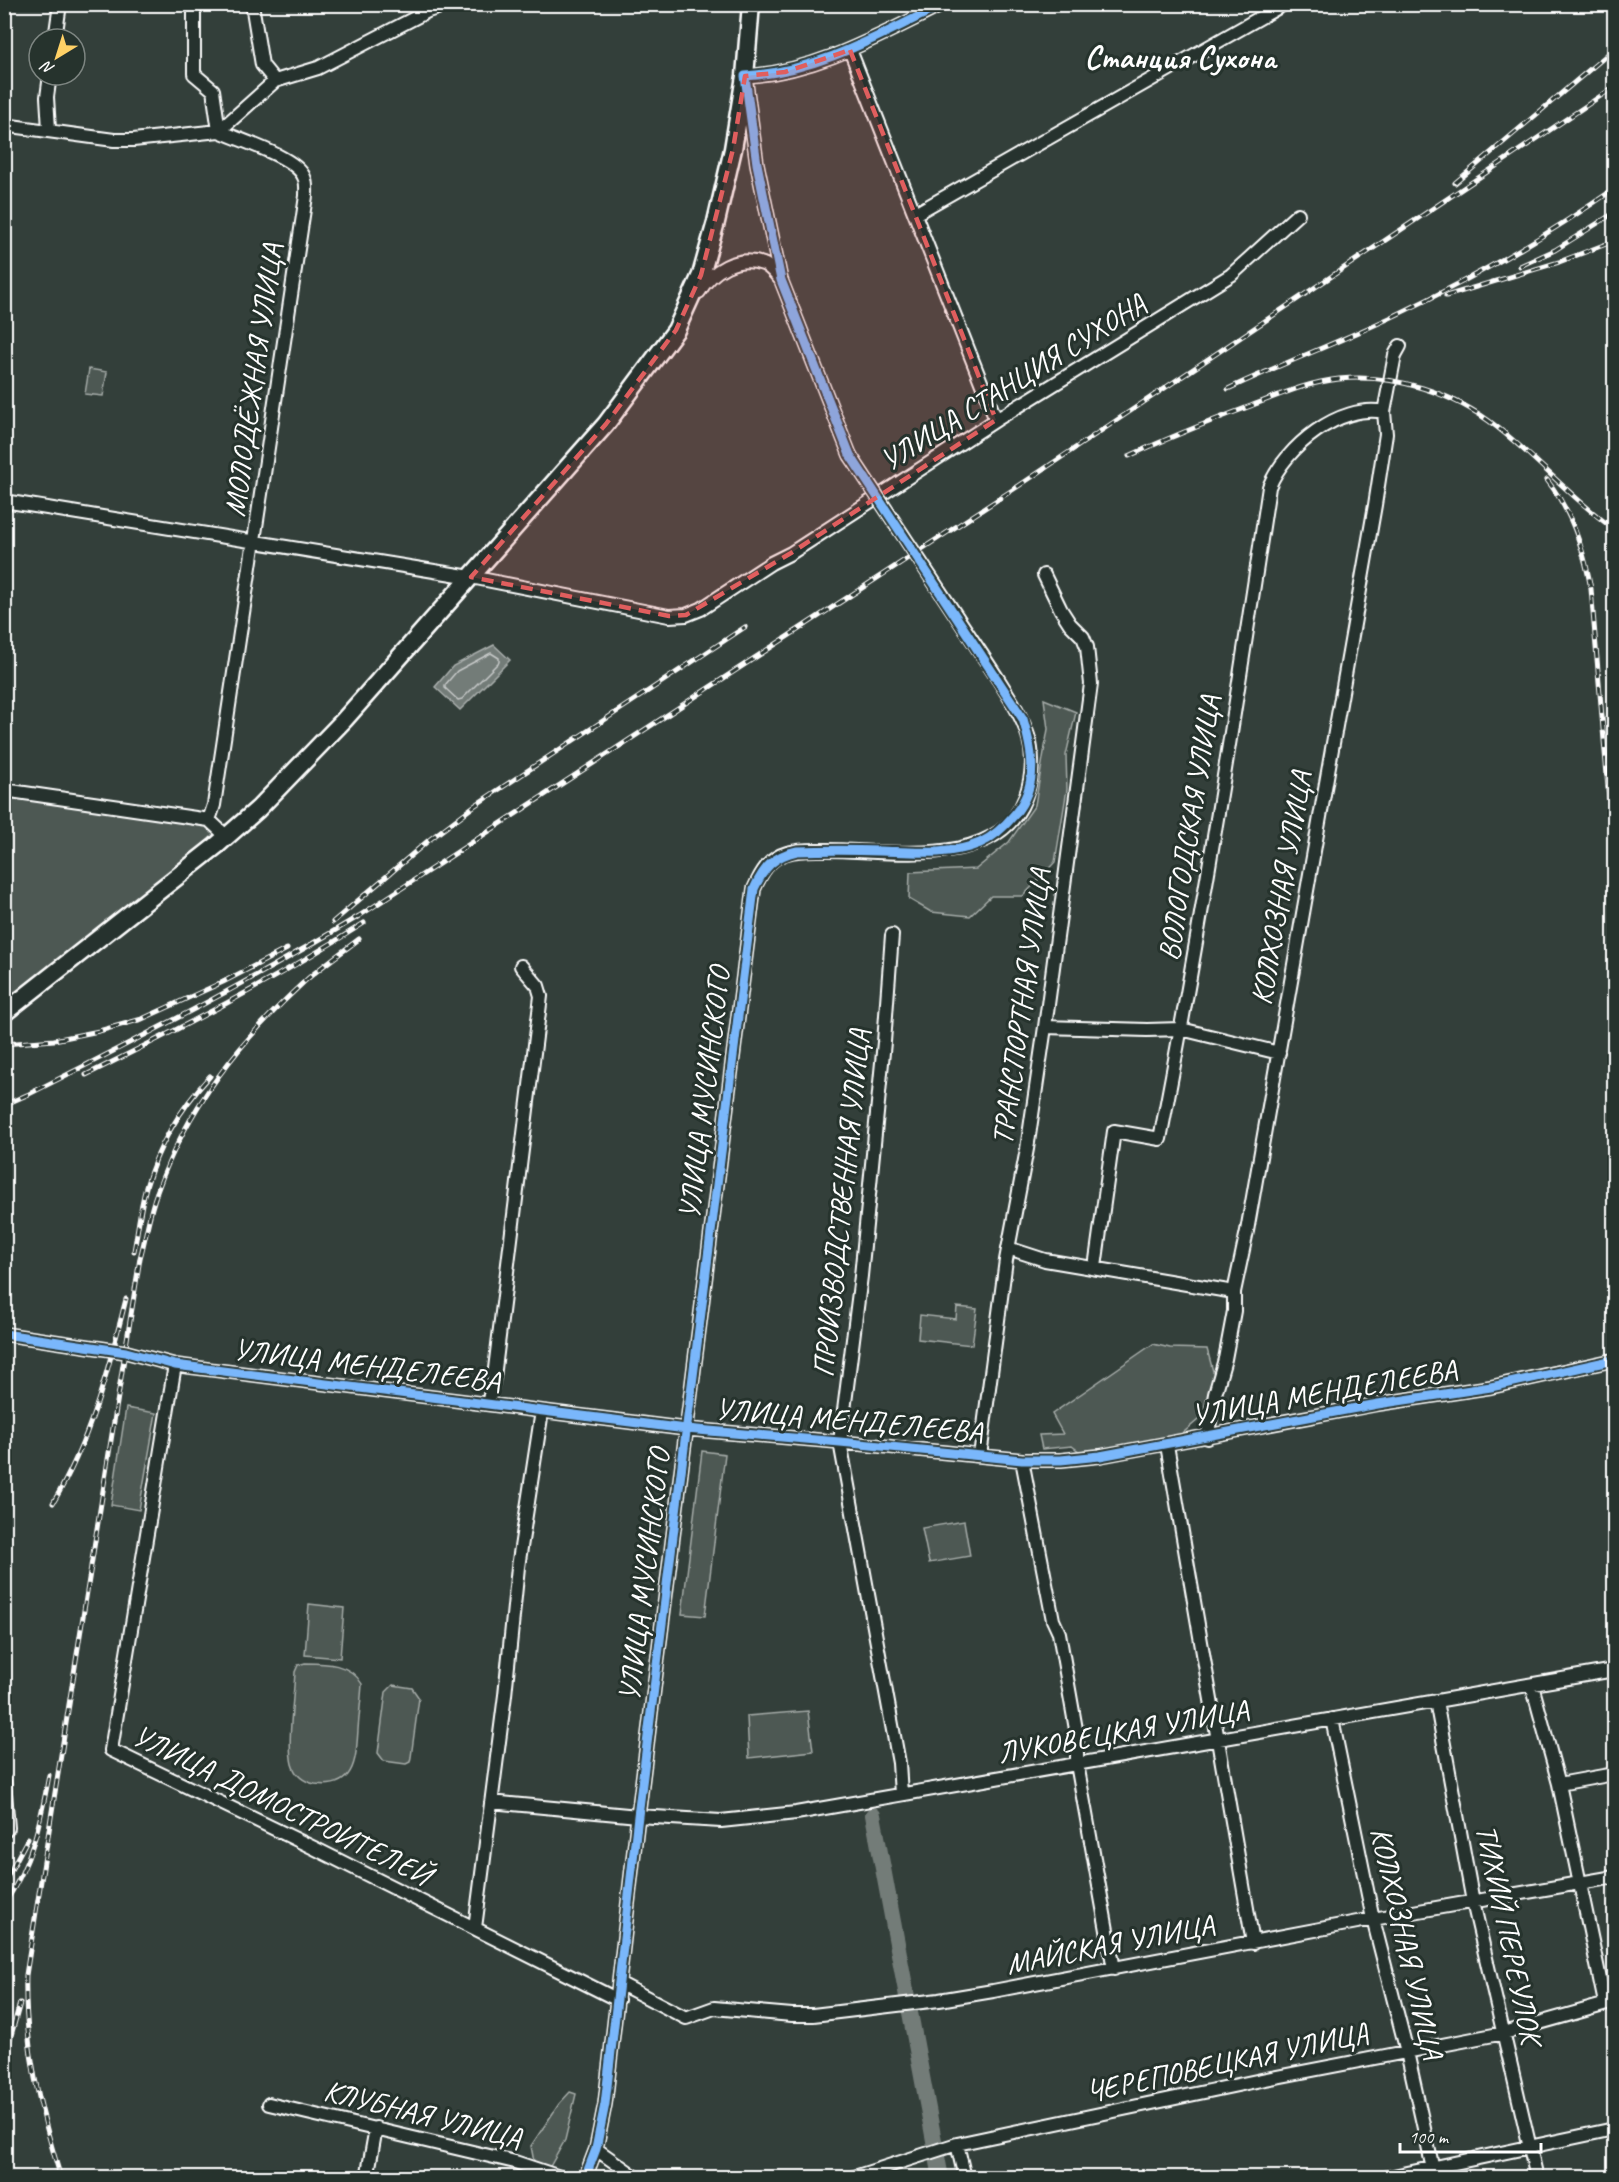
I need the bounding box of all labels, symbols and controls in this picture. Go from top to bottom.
north arrow [27,27,87,87]
district label: Станция Сухона [1084,37,1279,78]
text: N [36,55,58,79]
street label: МОЛОДЁЖНАЯ УЛИЦА [215,240,291,519]
street label: УЛИЦА СТАНЦИЯ СУХОНА [873,284,1154,479]
street label: ВОЛОГОДСКАЯ УЛИЦА [1149,692,1229,963]
street label: КОЛХОЗНАЯ УЛИЦА [1242,766,1321,1008]
street label: ТРАНСПОРТНАЯ УЛИЦА [983,865,1059,1147]
street label: УЛИЦА МУСИНСКОГО [670,962,739,1221]
street label: ПРОИЗВОДСТВЕННАЯ УЛИЦА [804,1026,878,1379]
street label: УЛИЦА МЕНДЕЛЕЕВА [231,1330,503,1400]
street label: УЛИЦА МЕНДЕЛЕЕВА [1189,1350,1460,1434]
street label: УЛИЦА МЕНДЕЛЕЕВА [714,1389,985,1451]
street label: УЛИЦА МУСИНСКОГО [610,1444,679,1703]
street label: ЛУКОВЕЦКАЯ УЛИЦА [995,1690,1252,1772]
street label: УЛИЦА ДОМОСТРОИТЕЛЕЙ [126,1716,442,1896]
street label: ТИХИЙ ПЕРЕУЛОК [1467,1821,1552,2053]
street label: КОЛХОЗНАЯ УЛИЦА [1362,1824,1453,2064]
street label: МАЙСКАЯ УЛИЦА [1003,1905,1218,1983]
street label: ЧЕРЕПОВЕЦКАЯ УЛИЦА [1083,2013,1372,2110]
street label: КЛУБНАЯ УЛИЦА [320,2071,527,2157]
scale bar [1400,2116,1541,2154]
text: 100 m [1409,2126,1450,2148]

